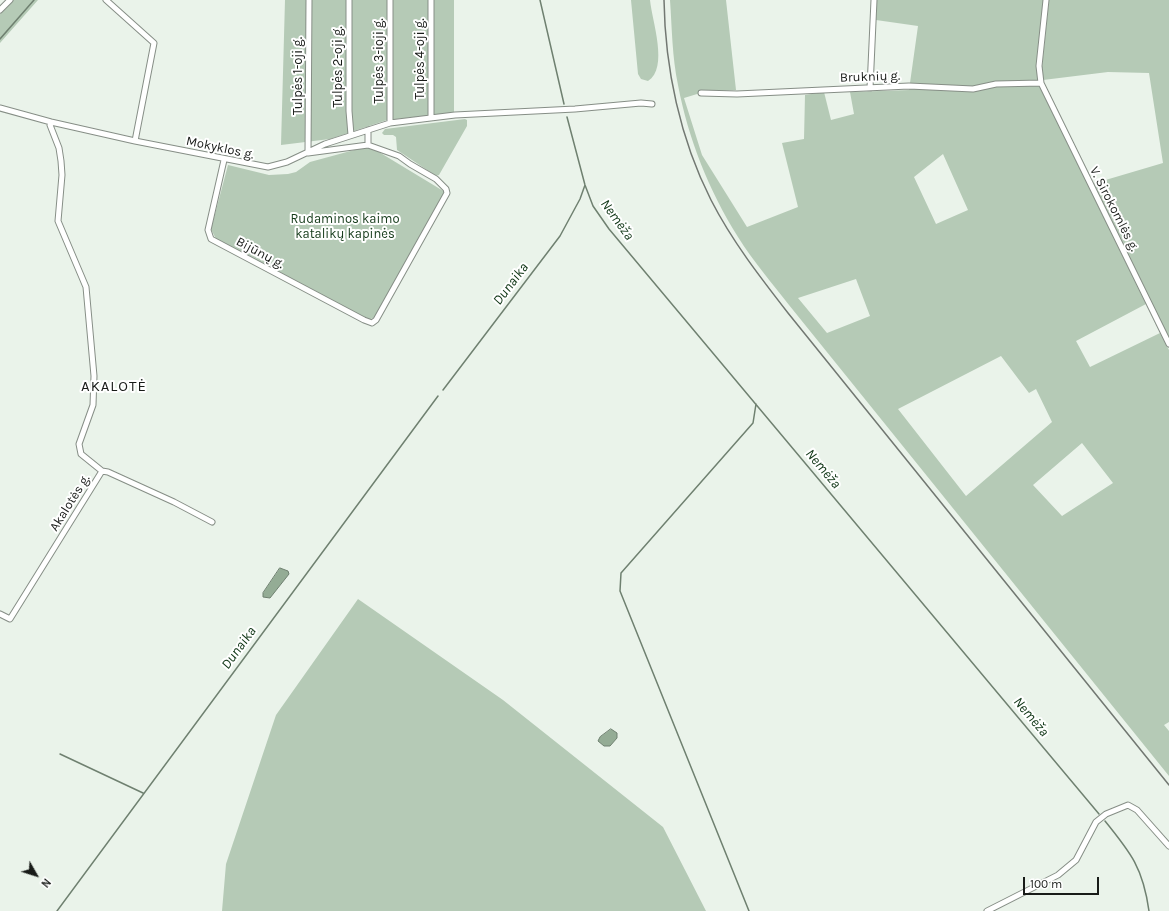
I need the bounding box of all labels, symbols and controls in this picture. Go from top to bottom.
street label: Tulpės 3-ioji g. [371,18,387,104]
street label: Tulpės 4-oji g. [412,19,428,99]
street label: Tulpės 2-oji g. [330,26,346,108]
street label: Tulpės 1-oji g. [290,37,306,115]
street label: Bruknių g. [840,68,900,86]
street label: Mokyklos g. [185,133,255,163]
street label: V. Sirokomlės g. [1086,164,1142,254]
water label: Nemėža [597,196,637,244]
park label: Rudaminos kaimo katalikų kapinės [290,211,400,242]
street label: Bijūnų g. [233,234,287,272]
water label: Dunaika [490,260,532,308]
district label: AKALOTĖ [81,378,147,396]
water label: Nemėža [802,446,844,492]
street label: Akalotės g. [46,472,94,534]
water label: Dunaika [218,623,260,673]
water label: Nemėža [1010,694,1052,740]
north arrow [16,855,56,895]
scale bar [1025,869,1101,895]
text: N [38,876,53,890]
text: 100 m [1030,877,1062,891]

